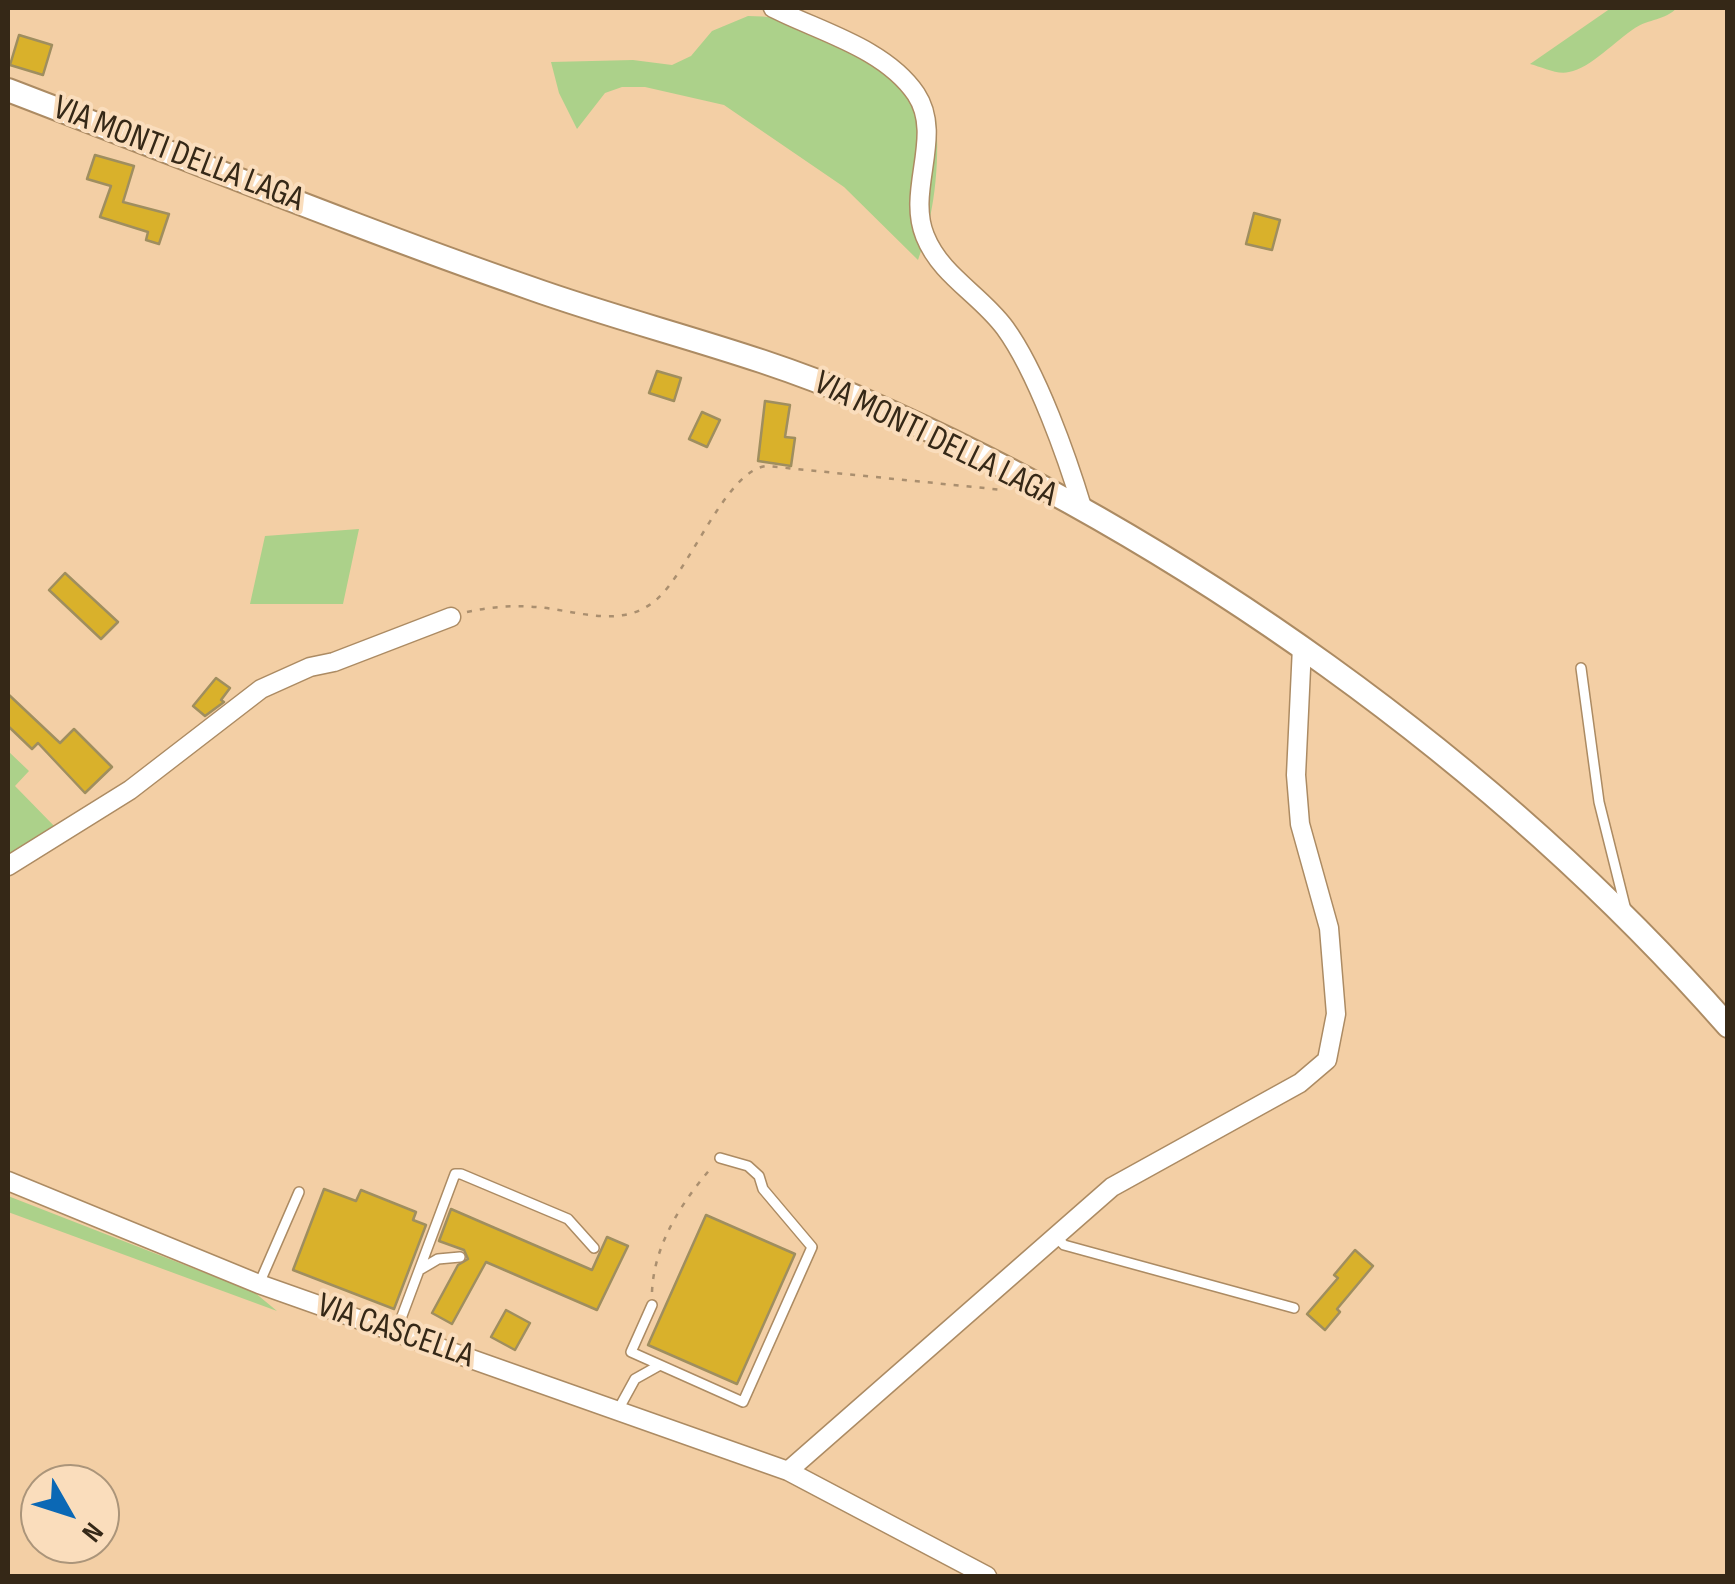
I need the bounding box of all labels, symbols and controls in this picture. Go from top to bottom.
street label: VIA MONTI DELLA LAGA [47,88,309,222]
street label: VIA MONTI DELLA LAGA [807,363,1063,517]
street label: VIA CASCELLA [311,1286,479,1378]
north arrow [20,1464,120,1564]
text: N [75,1516,110,1548]

